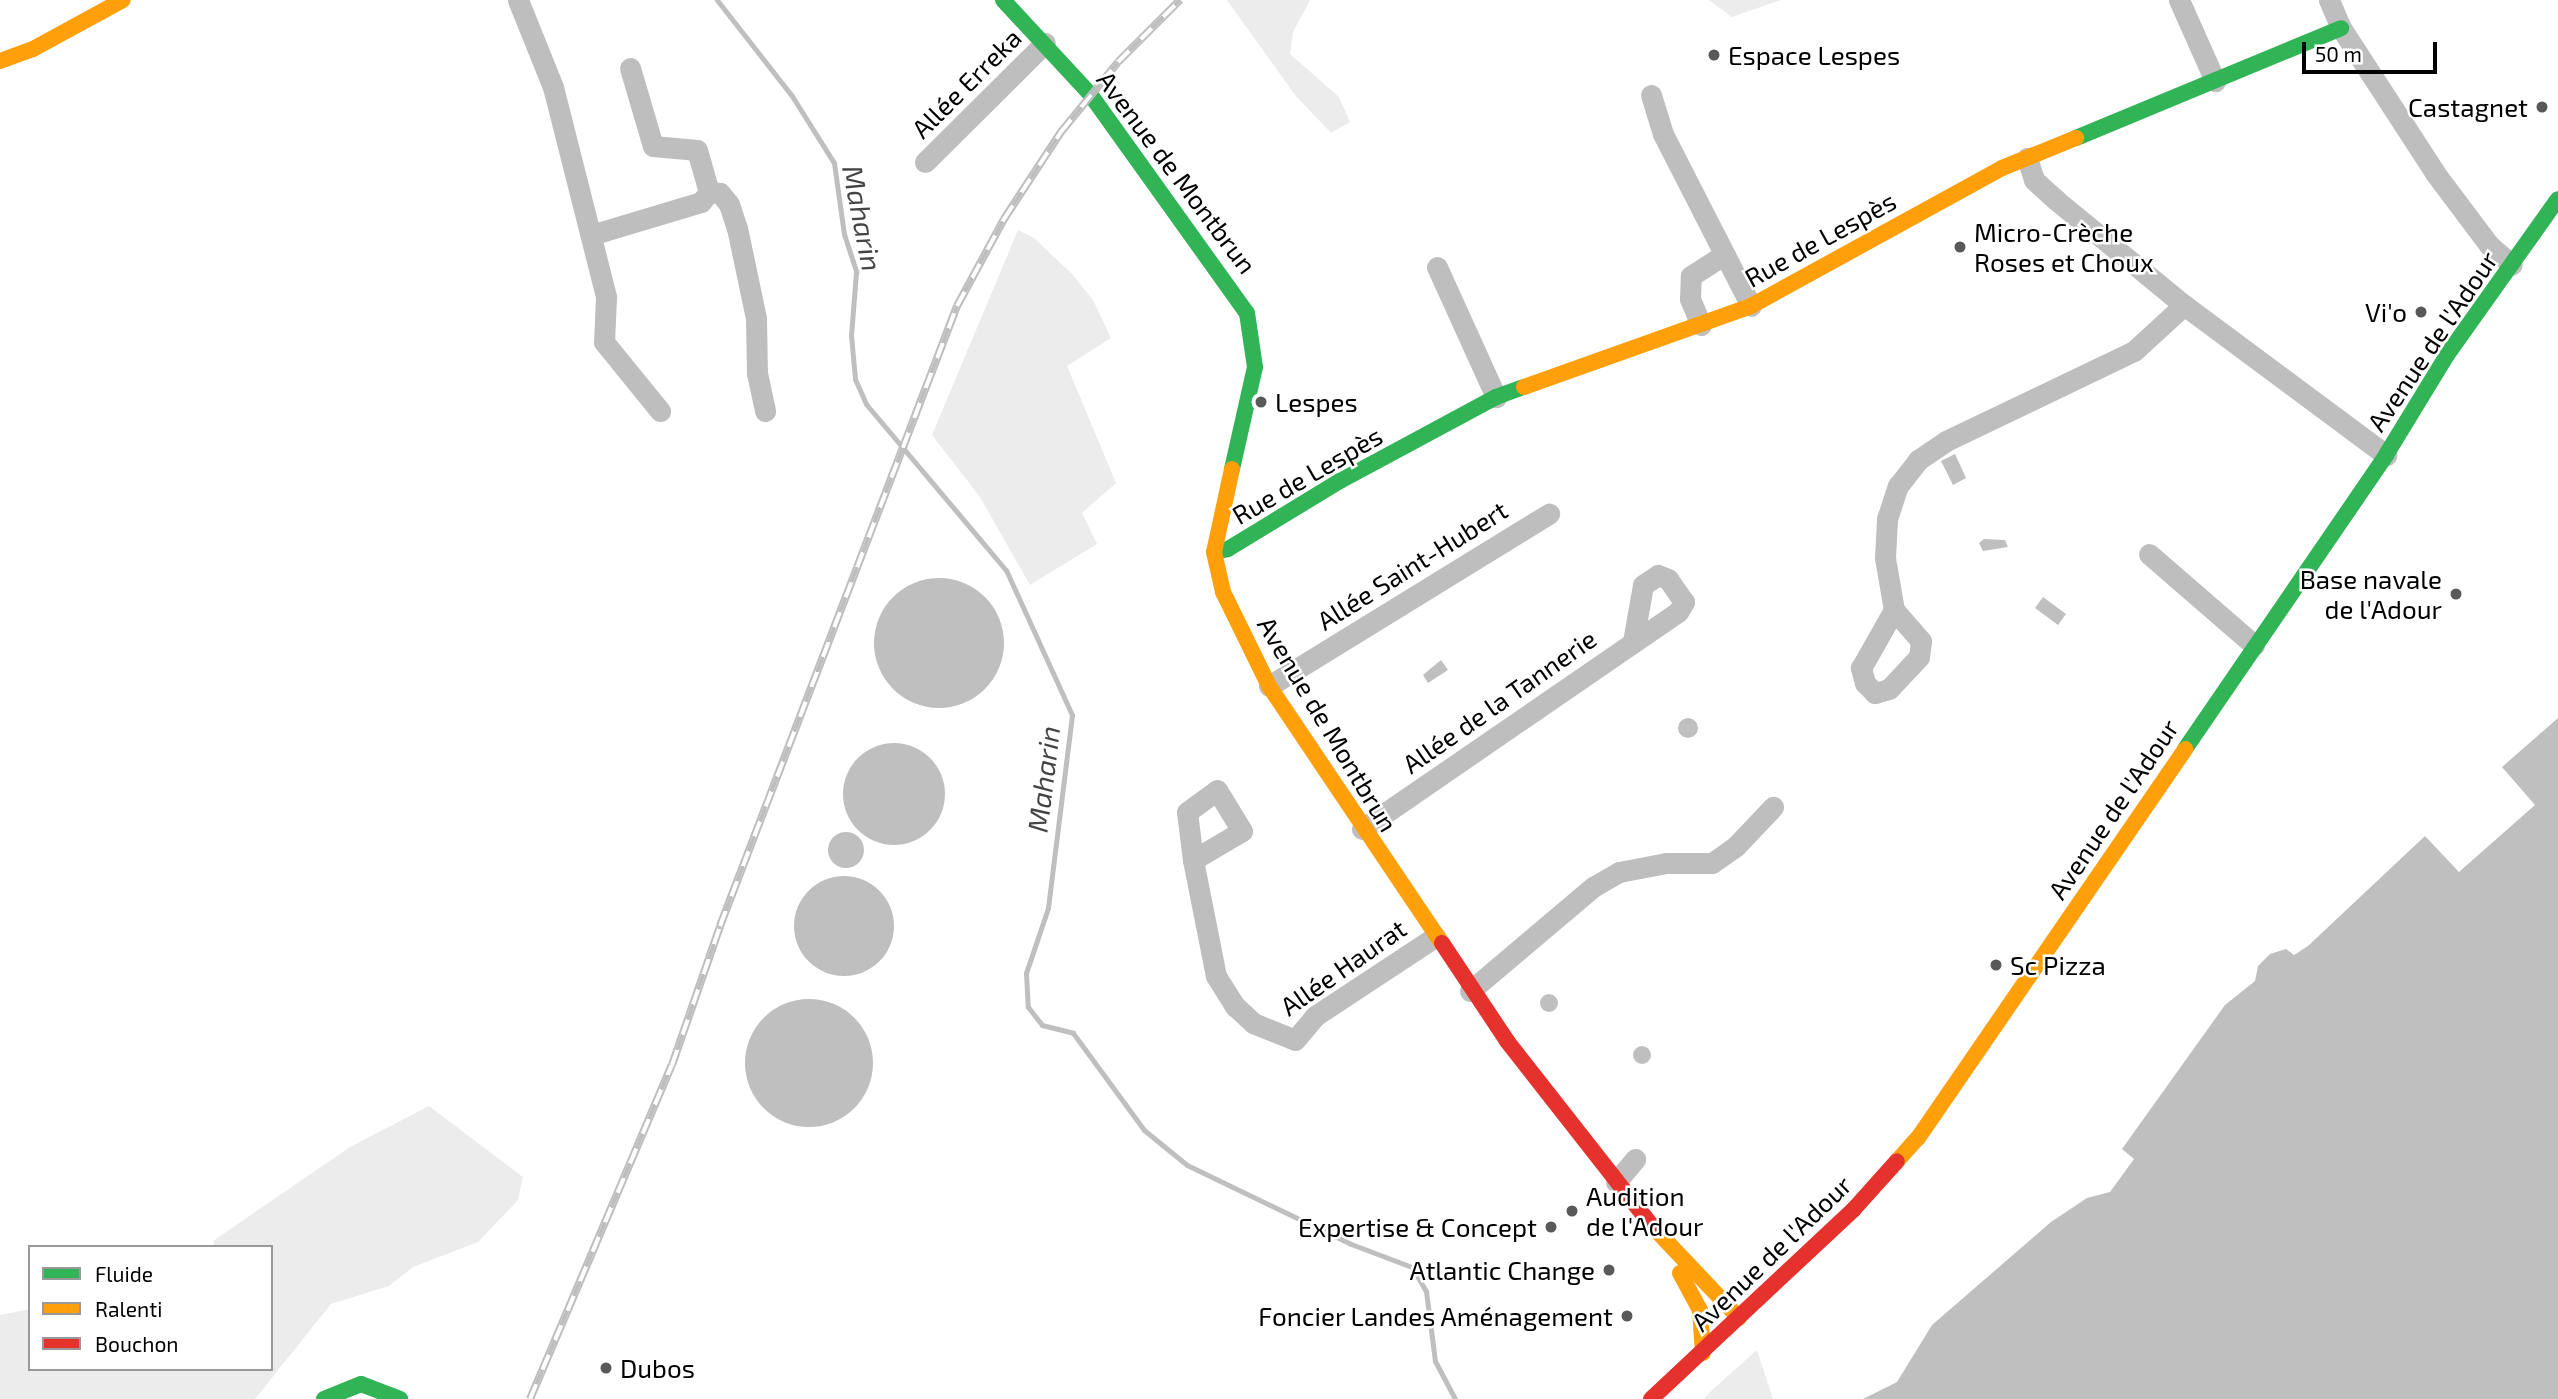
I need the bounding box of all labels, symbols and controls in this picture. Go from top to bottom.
street label: Allée Erreka [905,22,1027,144]
scale bar [2306,28,2441,72]
place label: Espace Lespes [1728,39,1900,71]
text: 50 m [2315,41,2362,66]
marker: Espace Lespes [1706,47,1722,63]
street label: Avenue de Montbrun [1091,65,1263,279]
place label: Castagnet [2408,91,2528,123]
marker: Castagnet [2534,99,2550,115]
water label: Maharin [836,162,890,274]
street label: Rue de Lespès [1739,185,1901,293]
place label: Micro-Crèche Roses et Choux [1974,216,2154,278]
marker: Micro-Crèche Roses et Choux [1952,239,1968,255]
street label: Avenue de l'Adour [2360,245,2504,437]
place label: Vi'o [2365,296,2407,328]
marker: Vi'o [2413,304,2429,320]
place label: Lespes [1275,386,1358,418]
marker: Lespes [1253,394,1269,410]
street label: Rue de Lespès [1226,419,1388,531]
street label: Allée Saint-Hubert [1311,494,1513,636]
place label: Base navale de l'Adour [2300,563,2442,624]
marker: Base navale de l'Adour [2448,586,2464,602]
street label: Avenue de Montbrun [1251,611,1405,837]
street label: Allée de la Tannerie [1396,622,1602,780]
street label: Avenue de l'Adour [2041,713,2185,905]
water label: Maharin [1020,724,1066,834]
street label: Allée Haurat [1274,912,1412,1022]
place label: Sc Pizza [2010,949,2106,981]
marker: Sc Pizza [1988,957,2004,973]
street label: Avenue de l'Adour [1685,1169,1857,1337]
place label: Audition de l'Adour [1586,1180,1703,1242]
marker: Audition de l'Adour [1564,1203,1580,1219]
place label: Expertise & Concept [1298,1211,1537,1243]
marker: Expertise & Concept [1543,1219,1559,1235]
legend [28,1245,273,1371]
place label: Atlantic Change [1410,1254,1595,1286]
text: Fluide [95,1261,153,1286]
marker: Atlantic Change [1601,1262,1617,1278]
text: Ralenti [95,1296,162,1321]
place label: Foncier Landes Aménagement [1257,1300,1613,1332]
marker: Foncier Landes Aménagement [1619,1308,1635,1324]
text: Bouchon [95,1331,179,1356]
place label: Dubos [620,1352,695,1384]
marker: Dubos [598,1360,614,1376]

